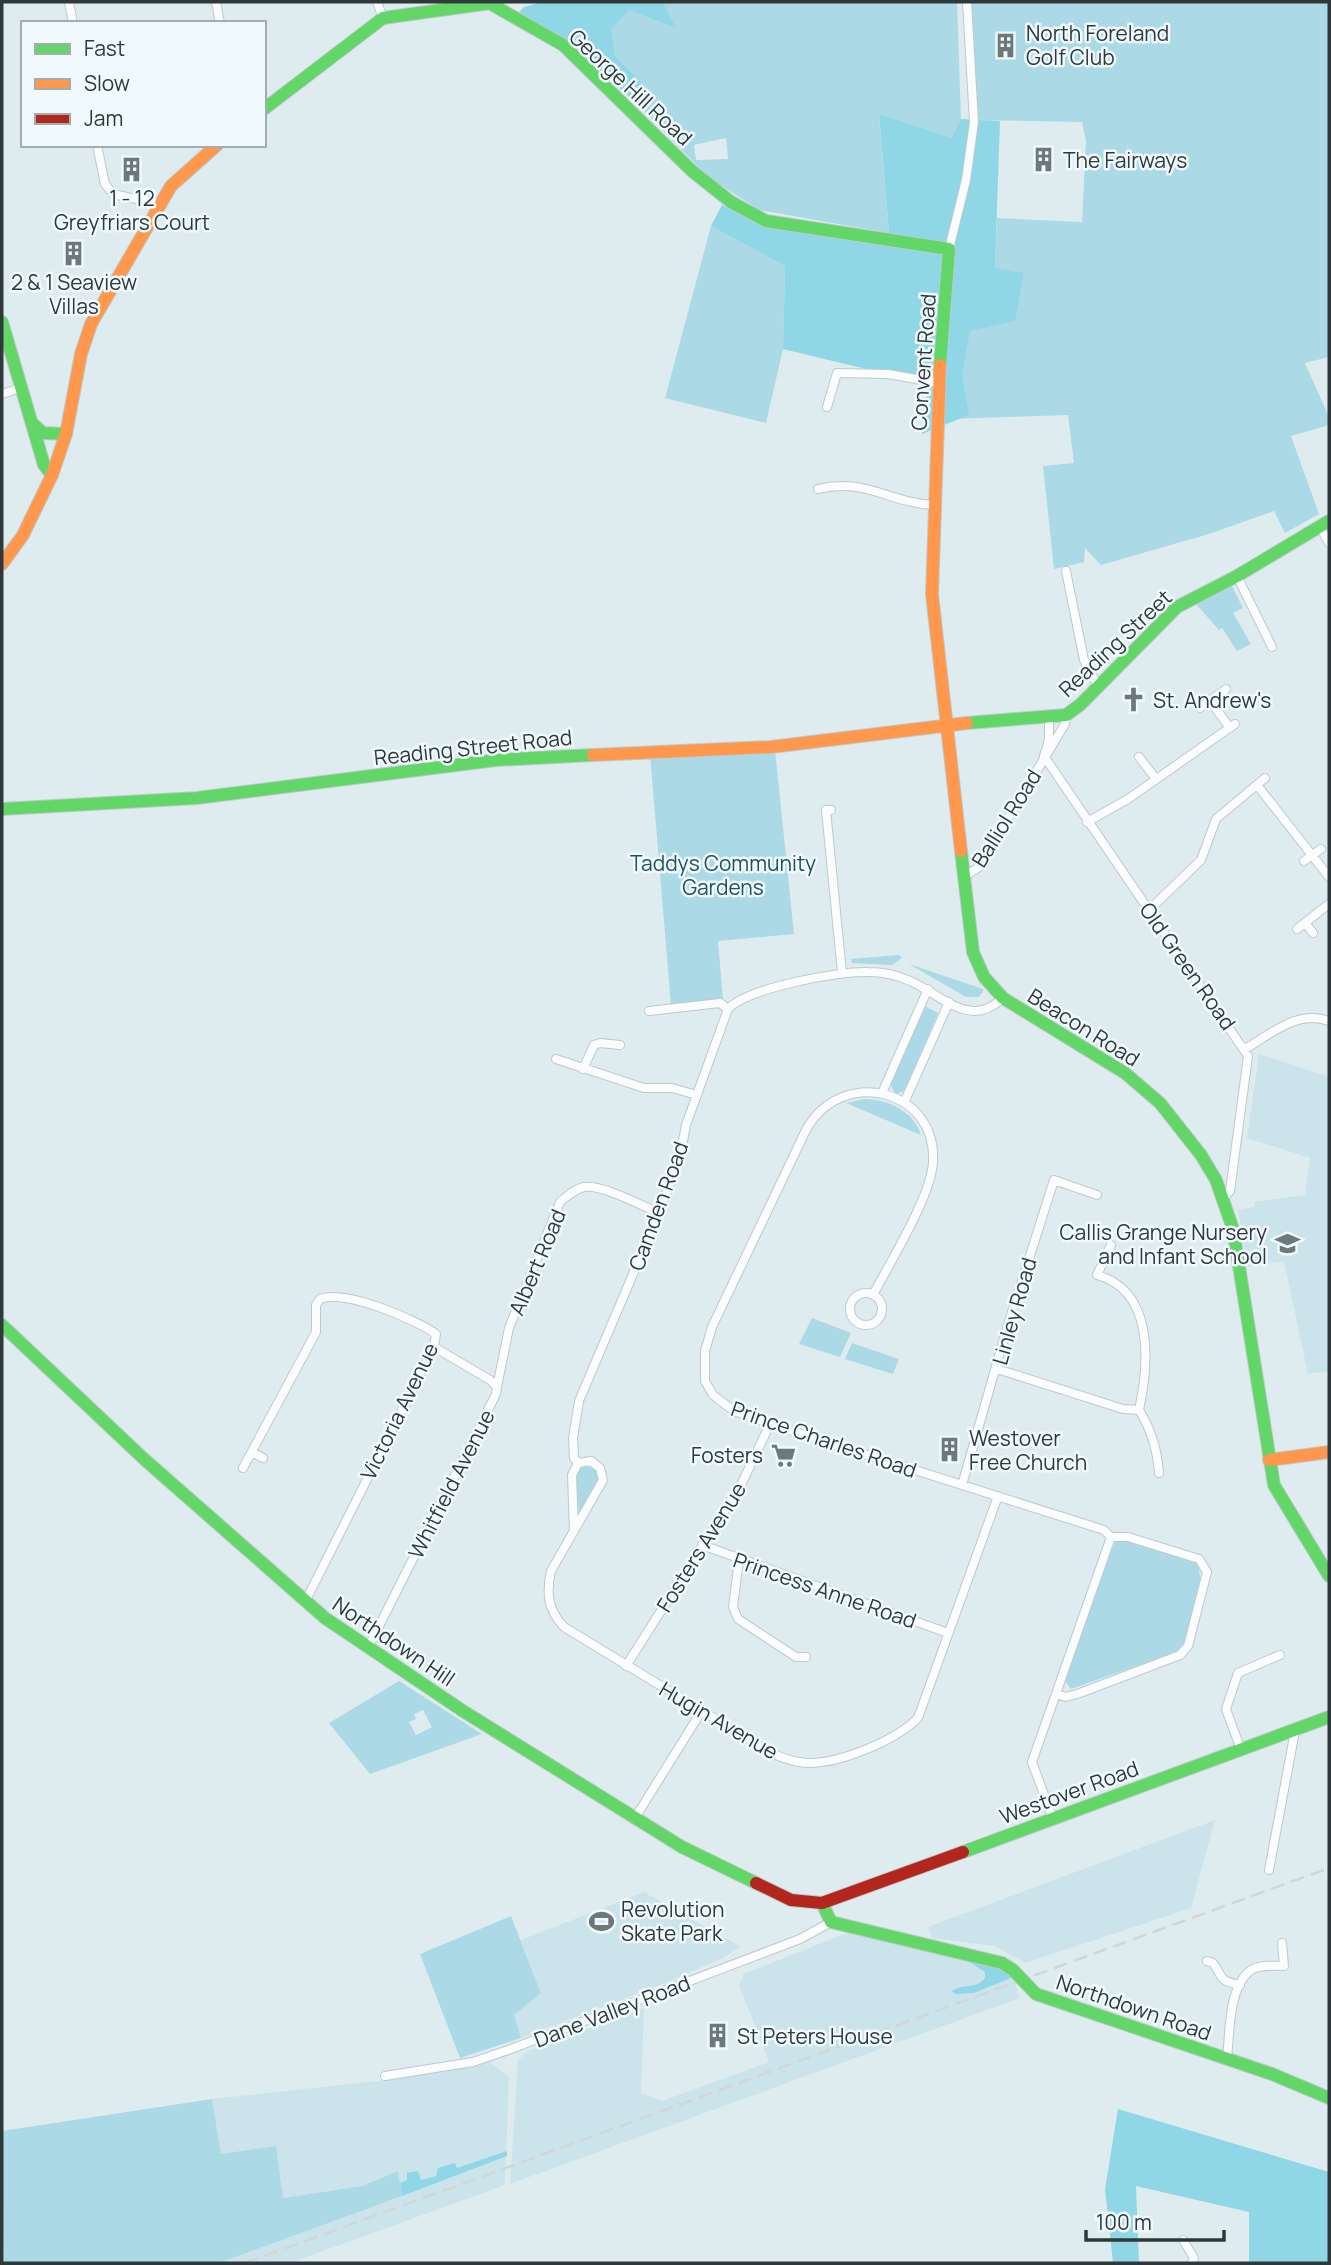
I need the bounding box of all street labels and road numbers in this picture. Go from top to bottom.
street label: George Hill Road [563,23,699,151]
street label: Convent Road [904,293,942,431]
street label: Reading Street [1052,583,1178,703]
street label: Reading Street Road [373,723,573,771]
street label: Balliol Road [965,764,1047,872]
street label: Old Green Road [1134,897,1242,1035]
street label: Beacon Road [1023,982,1145,1072]
street label: Camden Road [622,1138,694,1274]
street label: Albert Road [502,1205,572,1319]
street label: Linley Road [985,1254,1043,1368]
street label: Victoria Avenue [354,1338,444,1484]
street label: Prince Charles Road [728,1394,920,1484]
street label: Whitfield Avenue [401,1405,501,1563]
street label: Fosters Avenue [650,1477,752,1617]
street label: Princess Anne Road [730,1546,920,1634]
street label: Northdown Hill [327,1590,461,1692]
street label: Hugin Avenue [655,1675,783,1765]
street label: Westover Road [996,1754,1142,1830]
street label: Northdown Road [1053,1967,1215,2047]
street label: Dane Valley Road [530,1968,694,2054]

